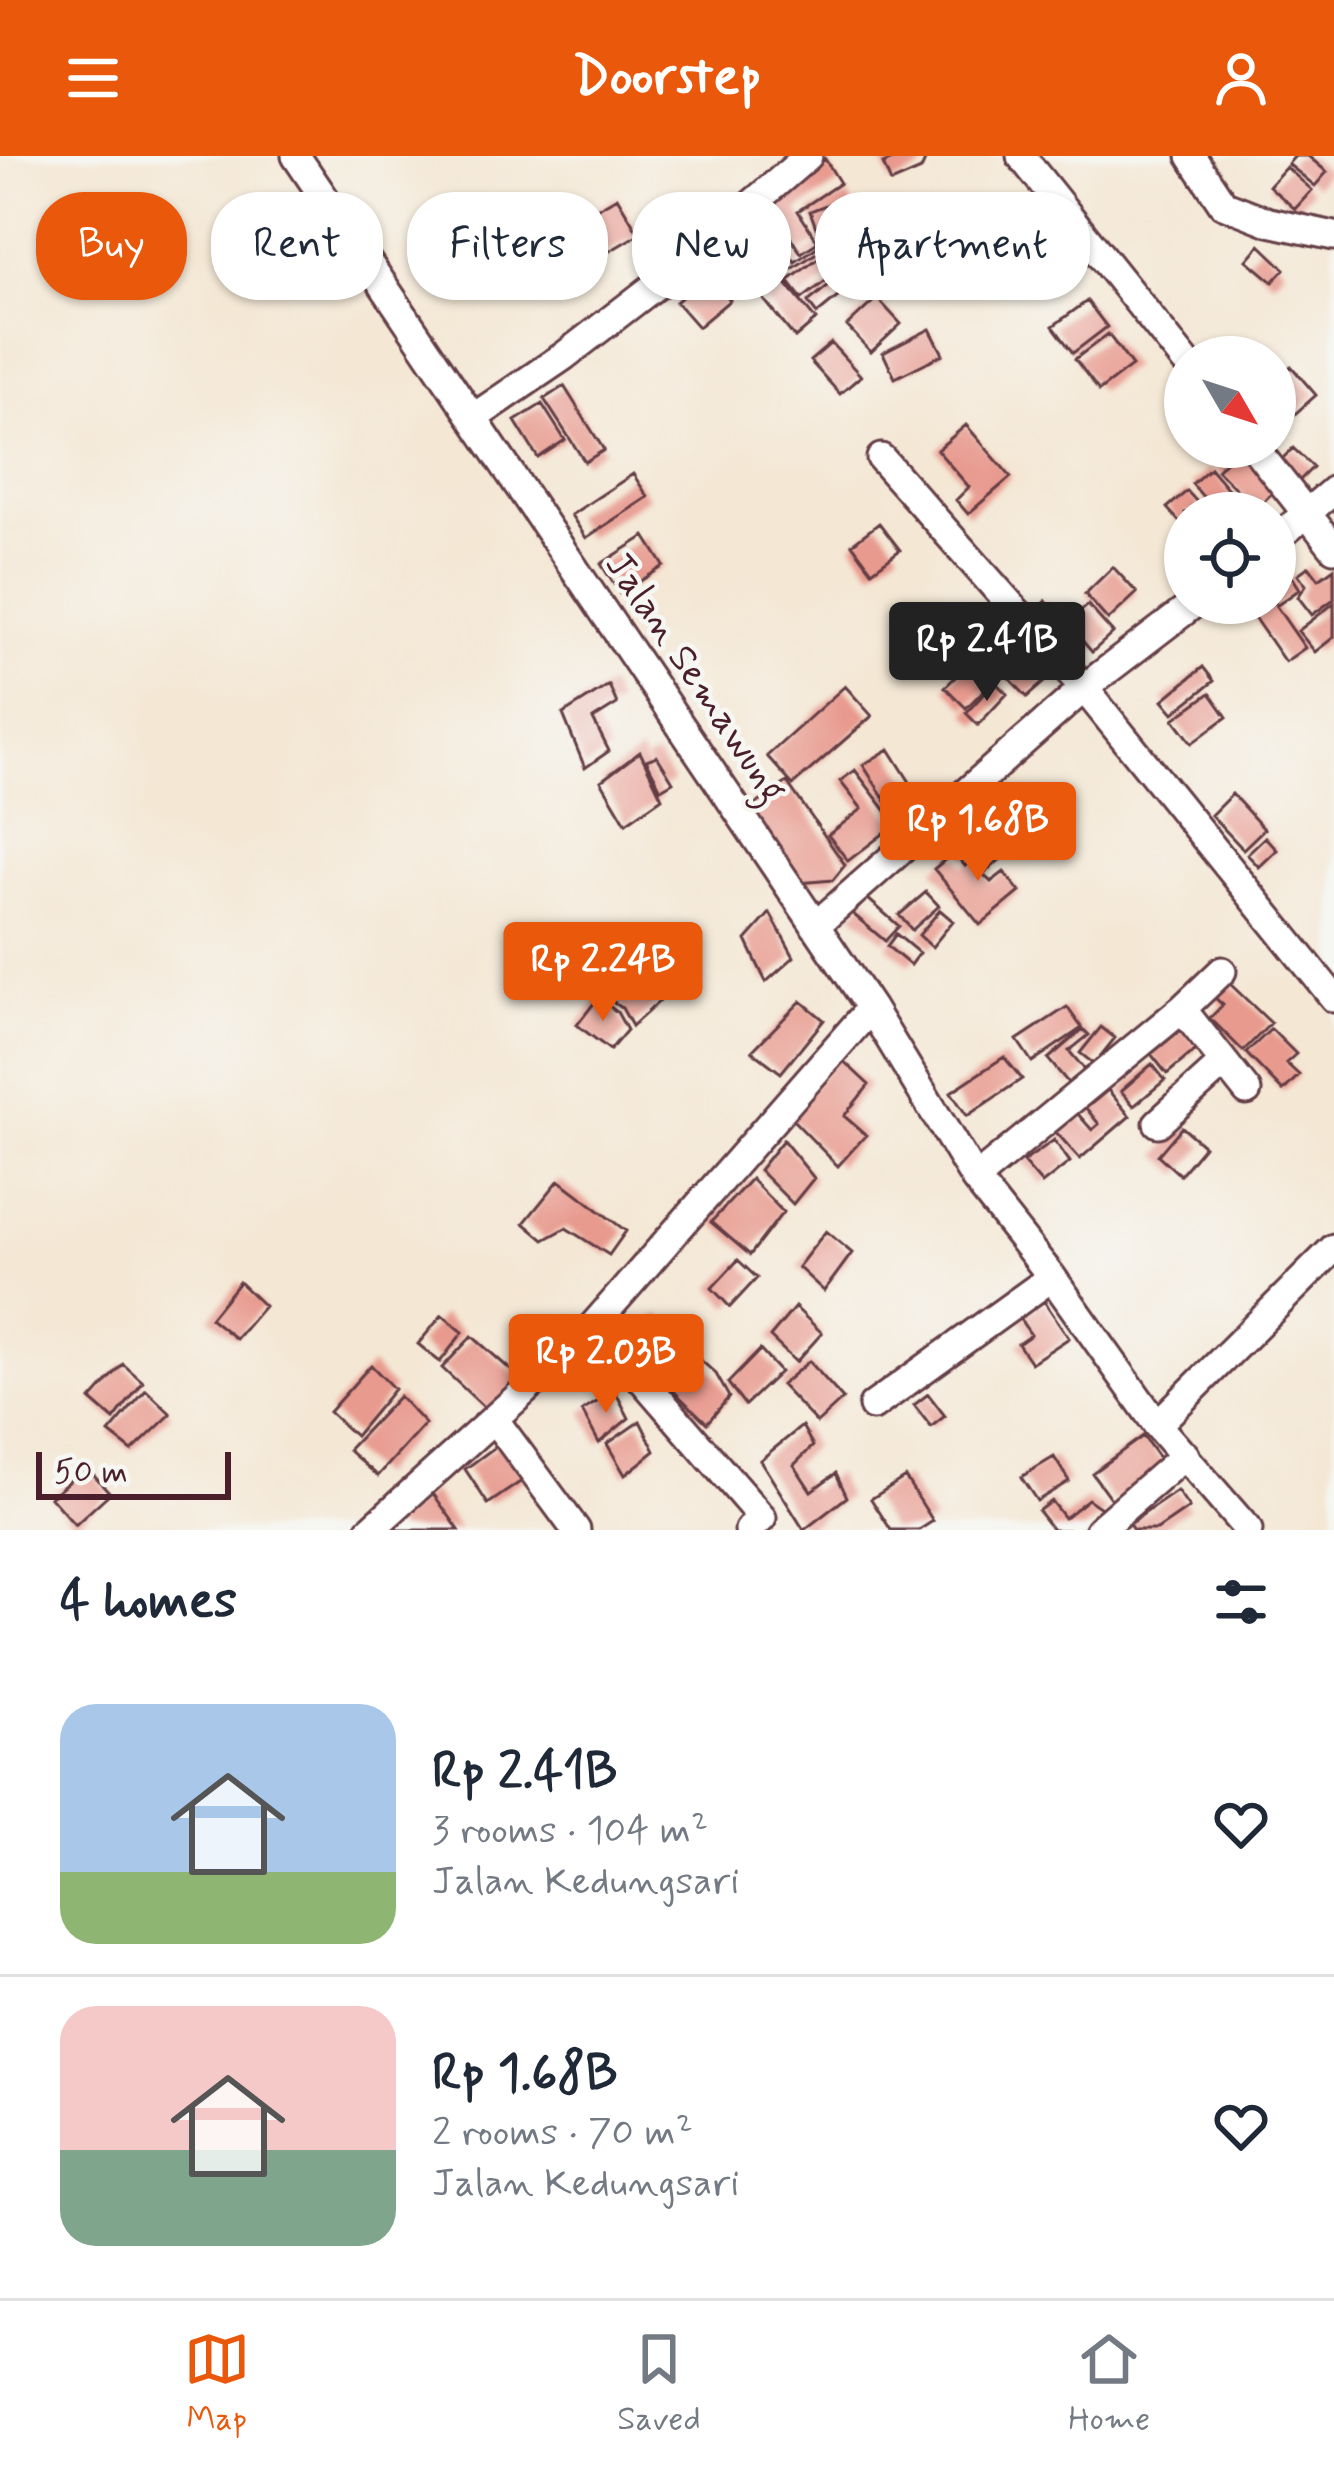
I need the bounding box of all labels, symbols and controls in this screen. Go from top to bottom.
text: Doorstep [573,43,761,114]
icon: menu [60,45,126,111]
icon: person [1208,45,1274,111]
chip: Buy [36,192,187,300]
chip: Rent [211,192,383,300]
chip: Filters [407,192,608,300]
chip: New [632,192,791,300]
chip: Apartment [815,192,1090,300]
north arrow [1164,336,1296,468]
map controls [1164,336,1296,624]
button: locate [1164,492,1296,624]
street label: Jalan Semawung [590,543,798,815]
pin: Rp 2.41B [863,602,1111,704]
text: Rp 2.41B [916,615,1058,666]
pin: Rp 1.68B [854,782,1102,884]
text: Rp 1.68B [907,795,1049,846]
pin: Rp 2.24B [479,922,727,1024]
text: Rp 2.24B [530,935,676,986]
pin: Rp 2.03B [482,1314,730,1416]
text: Rp 2.03B [536,1327,676,1378]
scale bar [36,1446,231,1499]
text: 50 m [54,1451,128,1495]
text: 4 homes [60,1569,237,1635]
icon: filters [1208,1569,1274,1635]
text: Rp 2.41B [432,1740,617,1806]
icon: home [156,1752,300,1896]
icon: heart [1208,1791,1274,1857]
text: 3 rooms · 104 m² [432,1806,708,1857]
text: Jalan Kedungsari [432,1857,739,1908]
text: Rp 1.68B [432,2042,618,2108]
icon: home [156,2054,300,2198]
icon: heart [1208,2093,1274,2159]
text: 2 rooms · 70 m² [432,2108,693,2159]
text: Jalan Kedungsari [432,2159,739,2210]
tab: Map [184,2326,250,2442]
tab: Saved [617,2326,701,2442]
tab: Home [1068,2326,1150,2442]

